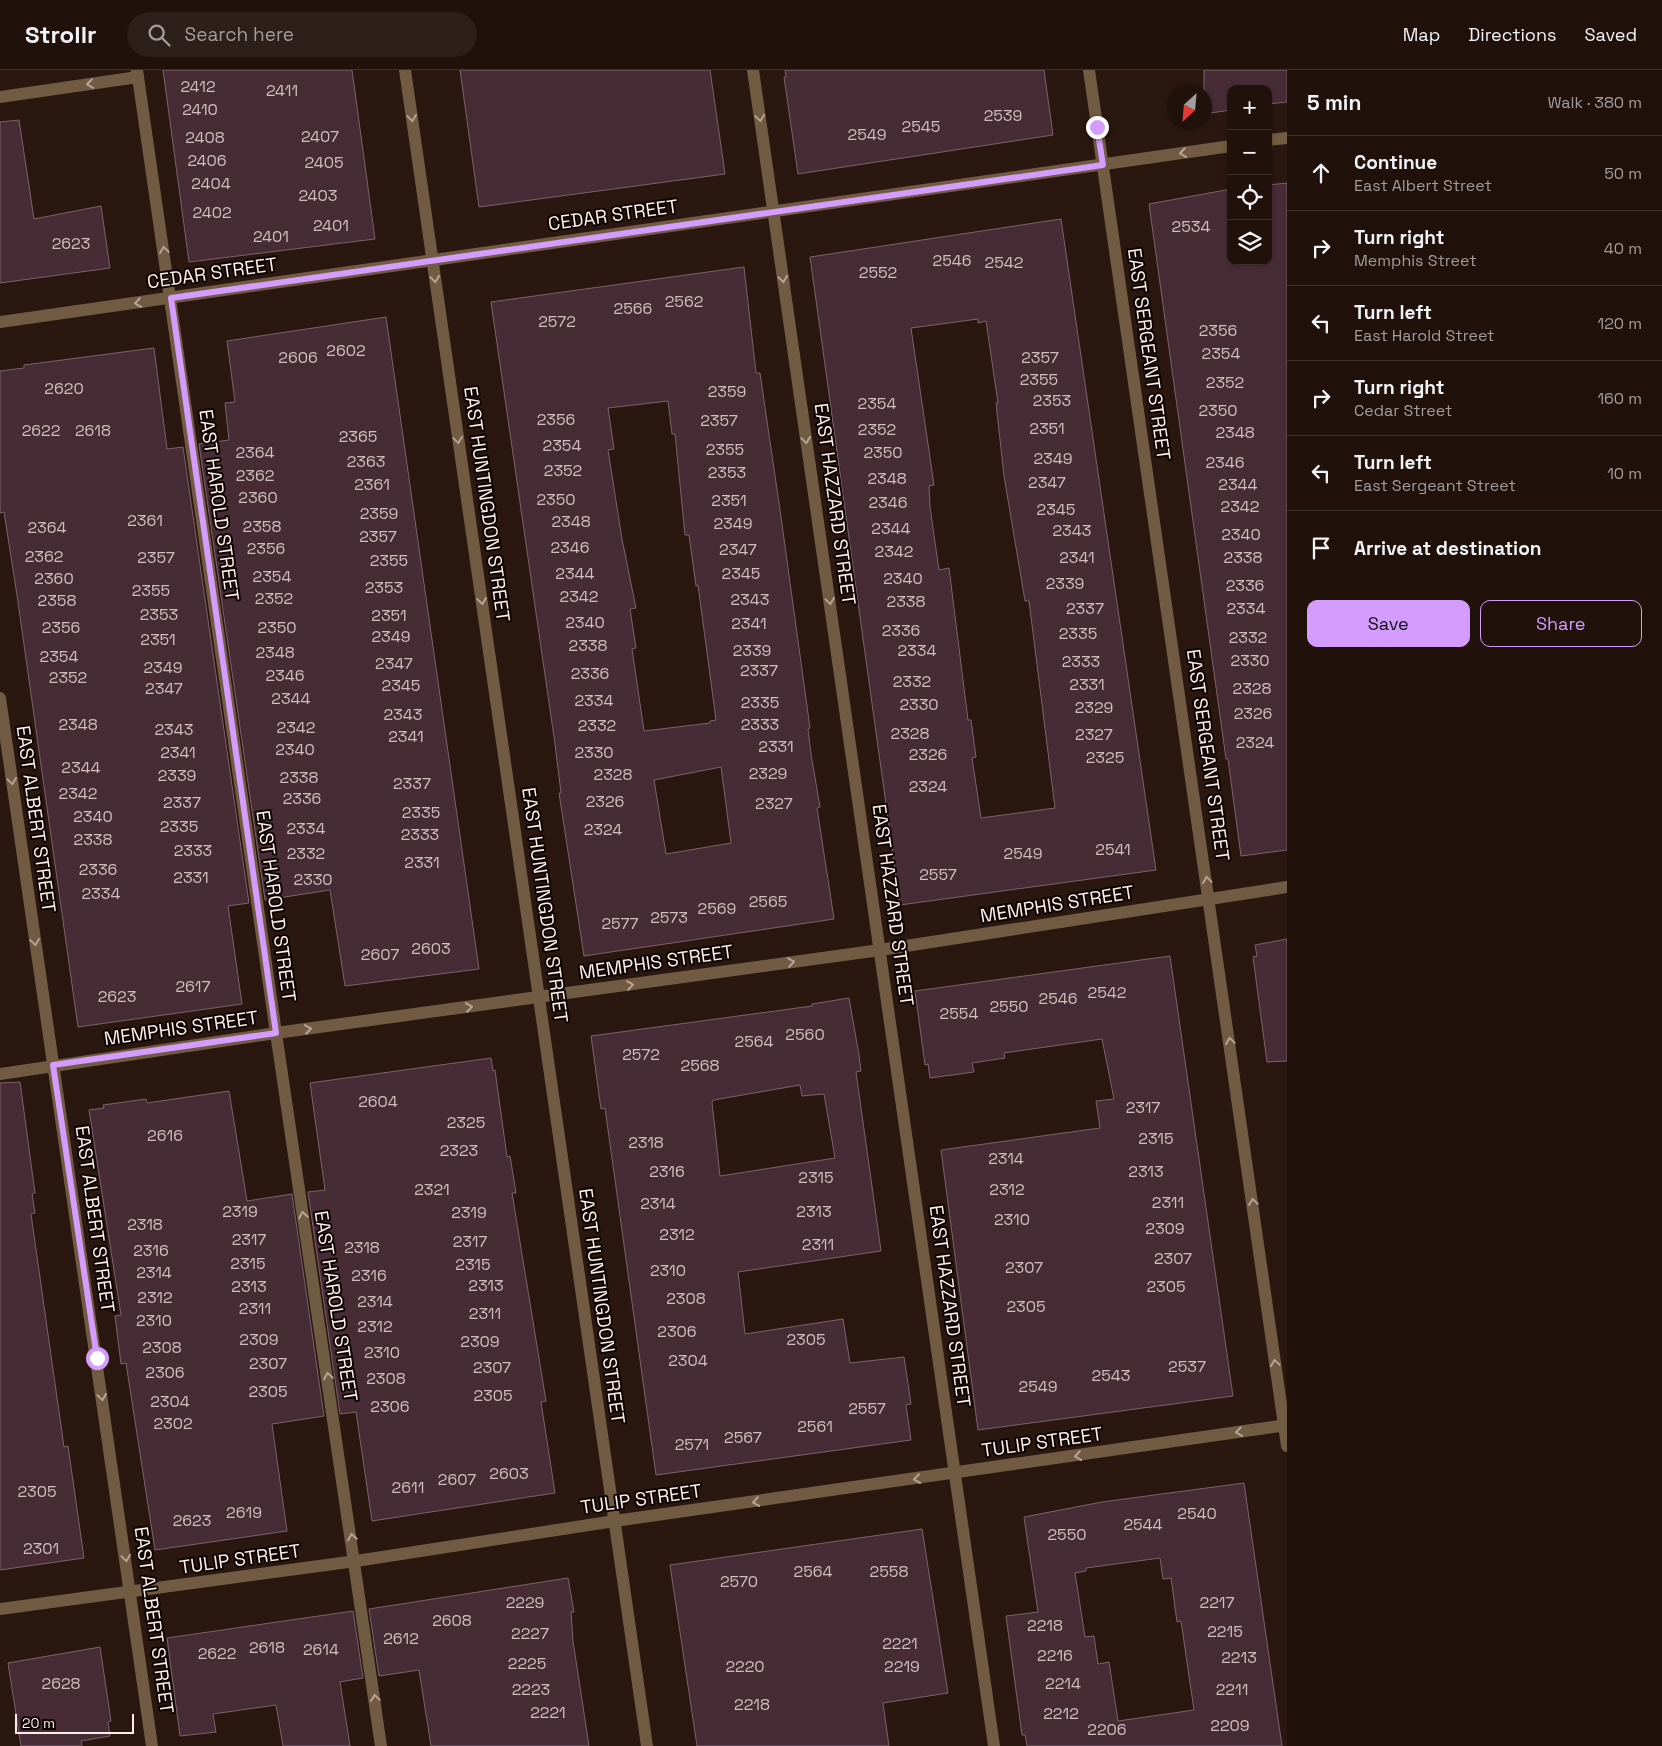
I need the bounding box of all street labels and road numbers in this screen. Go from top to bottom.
street label: CEDAR STREET [546,194,680,236]
street label: EAST SERGEANT STREET [1122,246,1176,462]
street label: CEDAR STREET [145,252,279,294]
street label: EAST HUNTINGDON STREET [458,385,516,623]
street label: EAST HAZZARD STREET [808,401,862,607]
street label: EAST HAROLD STREET [193,408,245,602]
street label: EAST SERGEANT STREET [1181,647,1235,863]
street label: EAST ALBERT STREET [10,724,62,914]
street label: EAST HUNTINGDON STREET [516,786,574,1024]
street label: EAST HAZZARD STREET [866,802,920,1008]
street label: EAST HAROLD STREET [250,809,302,1003]
street label: MEMPHIS STREET [978,879,1136,929]
street label: MEMPHIS STREET [577,939,735,985]
street label: MEMPHIS STREET [102,1005,260,1051]
street label: EAST ALBERT STREET [69,1124,121,1314]
street label: EAST HUNTINGDON STREET [573,1187,631,1425]
street label: EAST HAZZARD STREET [923,1203,977,1409]
street label: EAST HAROLD STREET [309,1209,363,1403]
street label: TULIP STREET [980,1421,1104,1463]
street label: TULIP STREET [579,1478,703,1520]
street label: EAST ALBERT STREET [128,1525,180,1715]
street label: TULIP STREET [178,1538,302,1580]

